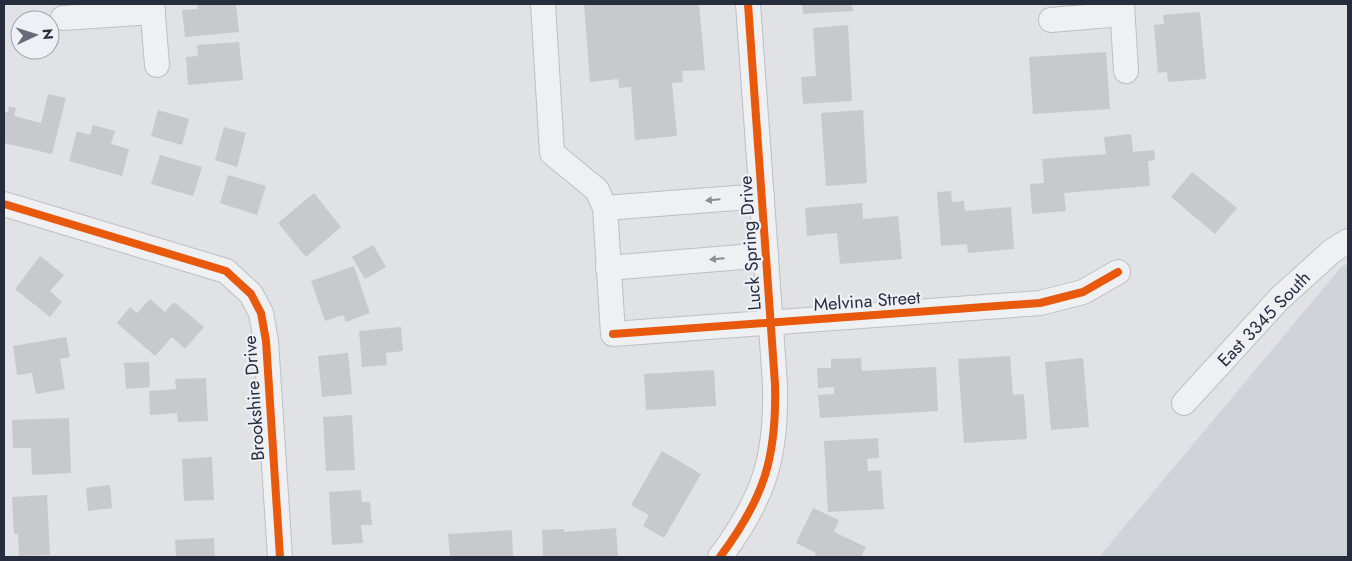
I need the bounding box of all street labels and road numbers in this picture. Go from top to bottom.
street label: Luck Spring Drive [732,175,768,311]
street label: East 3345 South [1212,265,1316,373]
street label: Melvina Street [813,284,922,318]
street label: Brookshire Drive [237,334,271,462]

